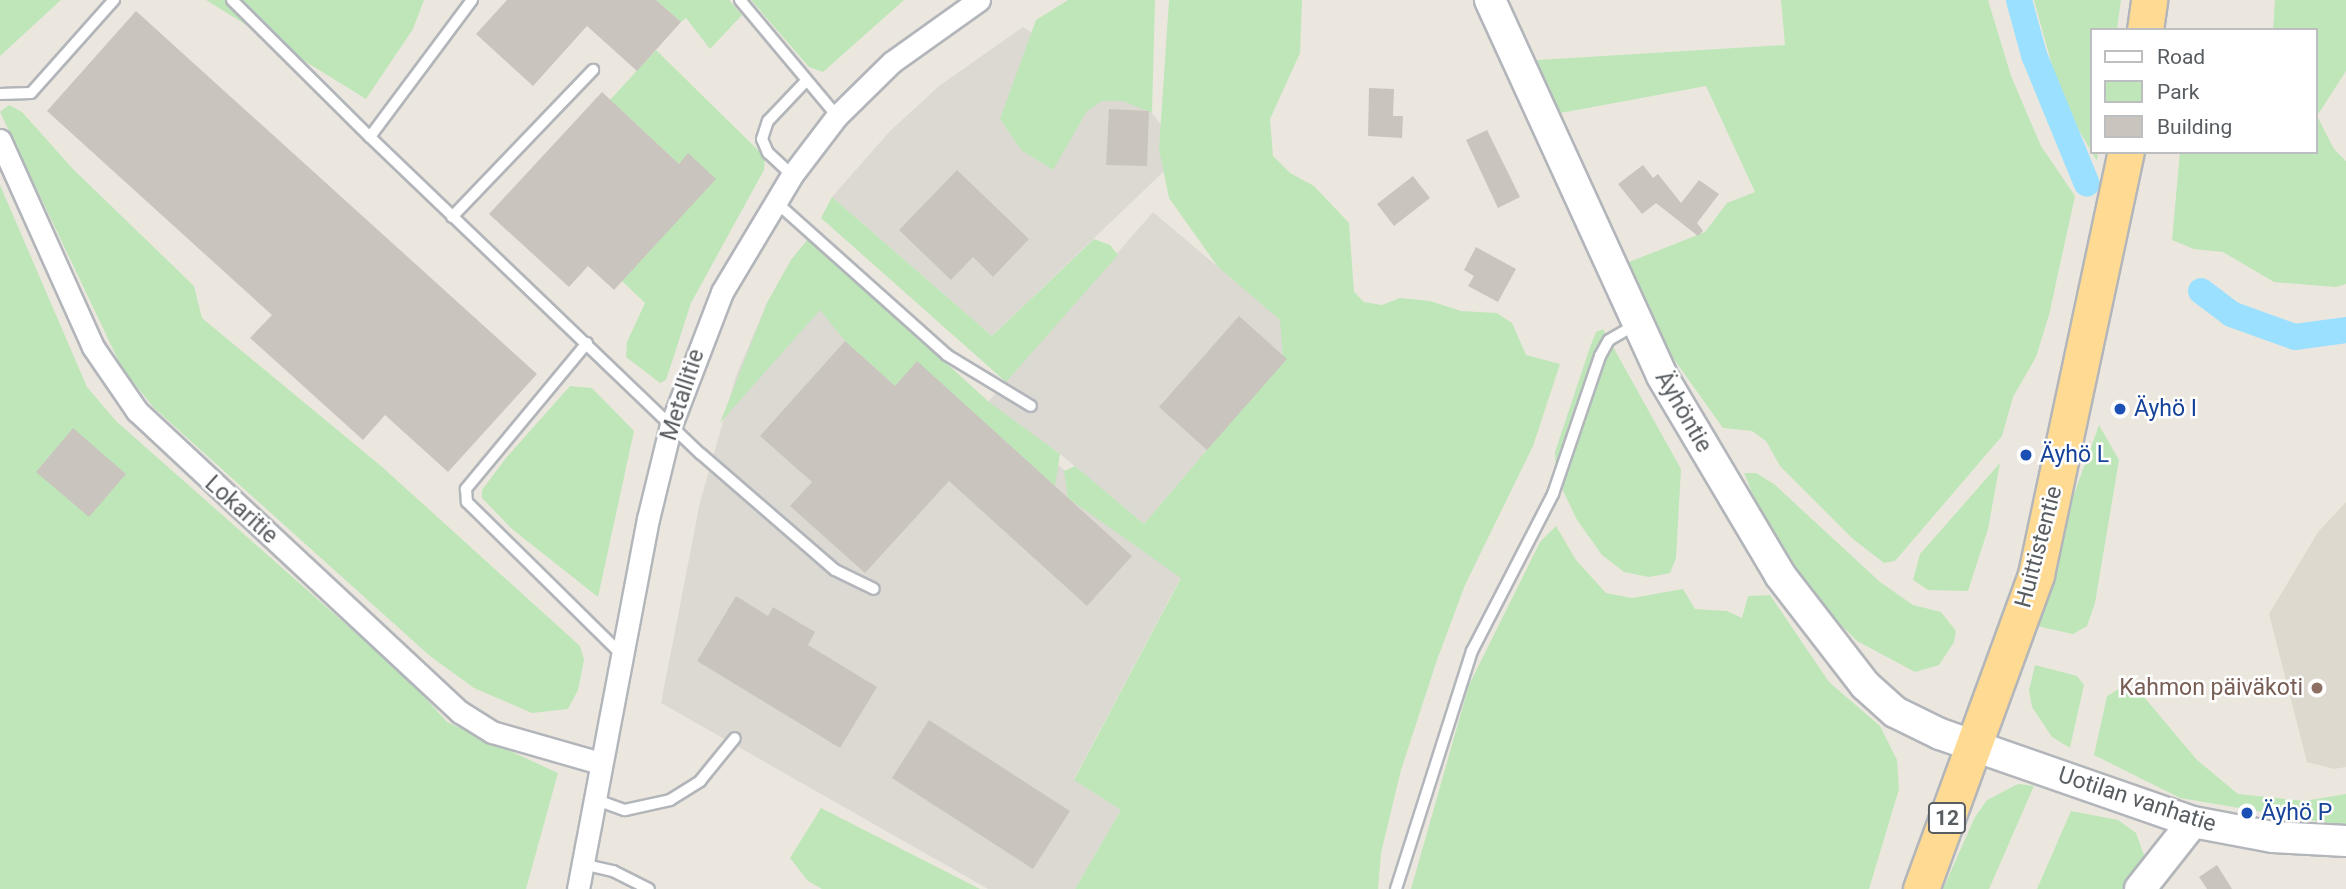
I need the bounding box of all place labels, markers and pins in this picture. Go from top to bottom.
place label: Äyhö I [2134,395,2197,423]
marker: Äyhö I [2112,401,2128,417]
place label: Äyhö L [2040,441,2109,469]
marker: Äyhö L [2018,447,2034,463]
place label: Kahmon päiväkoti [2119,674,2303,702]
marker: Kahmon päiväkoti [2309,680,2325,696]
place label: Äyhö P [2261,799,2332,827]
marker: Äyhö P [2239,805,2255,821]

